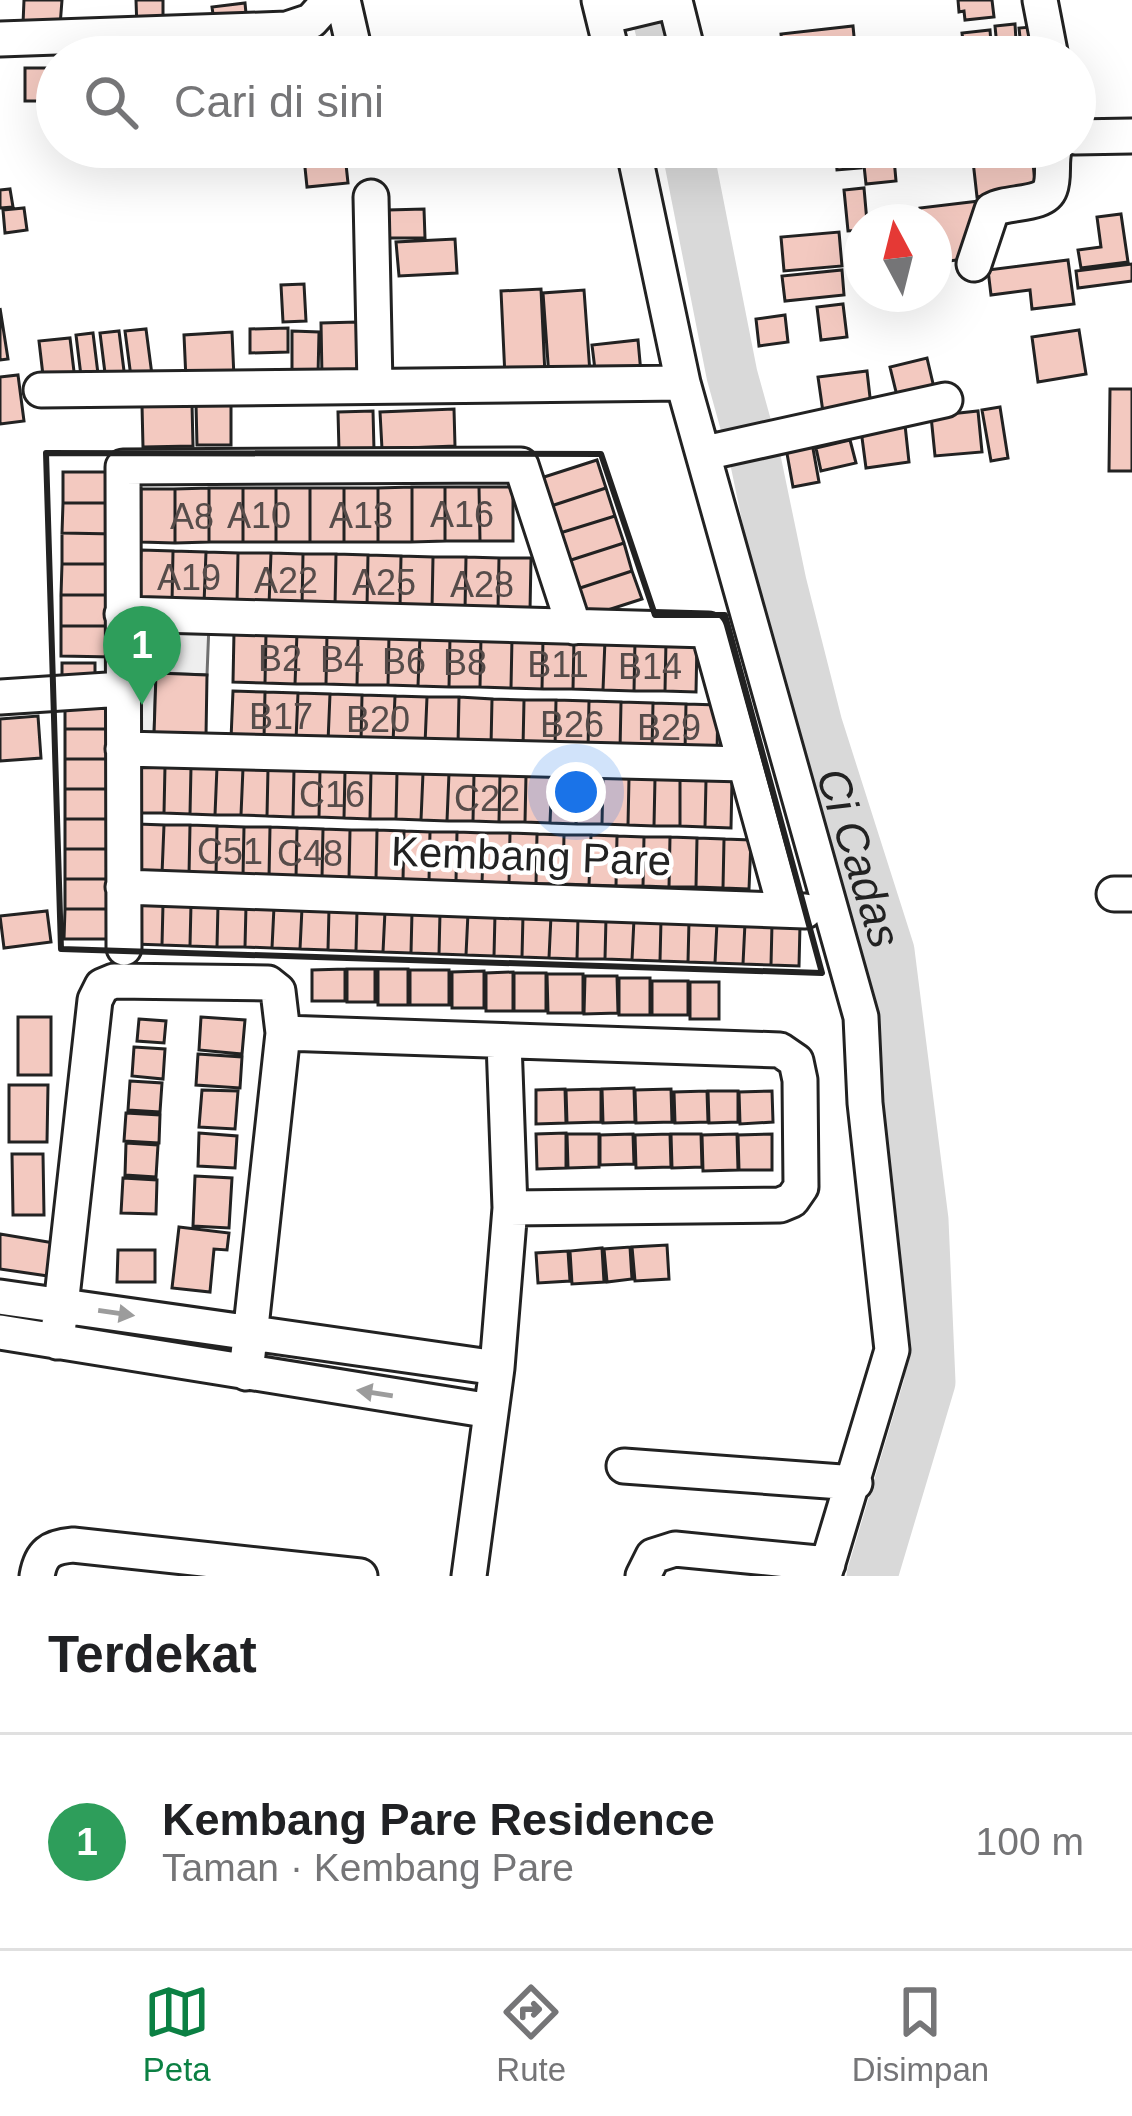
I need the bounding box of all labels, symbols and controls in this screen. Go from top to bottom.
search box [36,36,1096,168]
icon: search [78,69,144,135]
text: Cari di sini [174,76,384,127]
north arrow [844,204,952,312]
house number: A16 [430,494,494,535]
house number: A10 [227,495,291,536]
house number: A13 [329,495,393,536]
house number: A8 [170,496,214,537]
house number: A19 [157,557,221,598]
house number: A22 [254,560,318,601]
house number: A25 [352,562,416,603]
house number: A28 [450,564,514,605]
pin: 1 [103,606,181,705]
house number: B2 [258,638,302,679]
house number: B4 [320,639,364,680]
house number: B6 [382,641,426,682]
house number: B8 [443,642,487,683]
house number: B11 [527,644,589,685]
house number: B14 [618,646,682,687]
house number: B17 [249,696,313,737]
house number: B20 [346,699,410,740]
house number: B26 [540,704,604,745]
house number: B29 [637,707,701,748]
your location [546,762,606,822]
water label: Ci Cadas [807,762,912,954]
house number: C16 [299,774,365,815]
house number: C22 [454,778,520,819]
street label: Kembang Pare [390,828,672,884]
house number: C51 [197,831,263,872]
house number: C48 [277,833,343,874]
one-way arrow [98,1304,135,1323]
one-way arrow [356,1383,394,1402]
text: Terdekat [48,1626,257,1683]
text: Kembang Pare Residence [162,1794,715,1845]
text: 1 [76,1820,98,1863]
text: 100 m [976,1820,1084,1863]
text: Taman · Kembang Pare [162,1846,574,1889]
tab: Peta [143,1979,211,2089]
tab: Rute [496,1979,566,2089]
tab: Disimpan [852,1979,989,2089]

